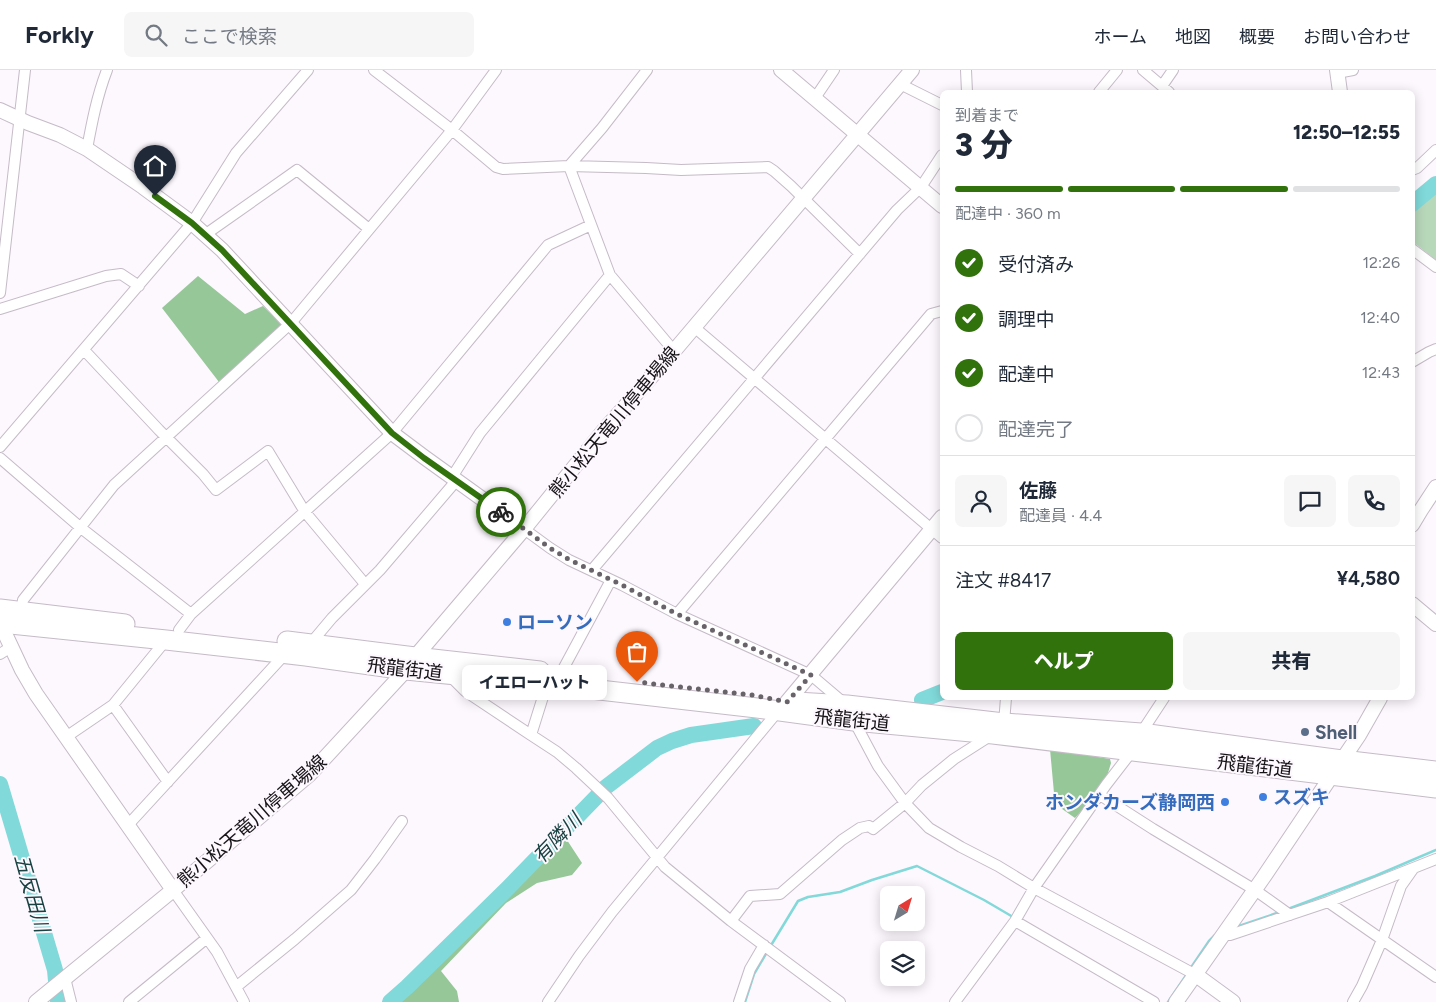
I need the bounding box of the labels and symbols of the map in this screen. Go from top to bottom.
pin [134,145,176,196]
street label: 熊小松天竜川停車場線 [544,342,684,502]
courier [476,487,526,537]
place label: ローソン [517,611,593,634]
marker: ローソン [501,616,513,628]
pin [616,631,658,682]
street label: 飛龍街道 [366,653,444,685]
callout: イエローハット [462,664,607,700]
street label: 飛龍街道 [813,705,891,735]
place label: Shell [1315,721,1357,744]
marker: Shell [1299,726,1311,738]
street label: 熊小松天竜川停車場線 [173,750,331,892]
street label: 飛龍街道 [1216,750,1294,782]
place label: スズキ [1273,786,1330,809]
place label: ホンダカーズ静岡西 [1045,791,1215,814]
marker: スズキ [1257,791,1269,803]
marker: ホンダカーズ静岡西 [1219,796,1231,808]
water label: 有隣川 [528,807,588,868]
water label: 五反田川 [9,851,55,937]
north arrow [880,886,925,931]

